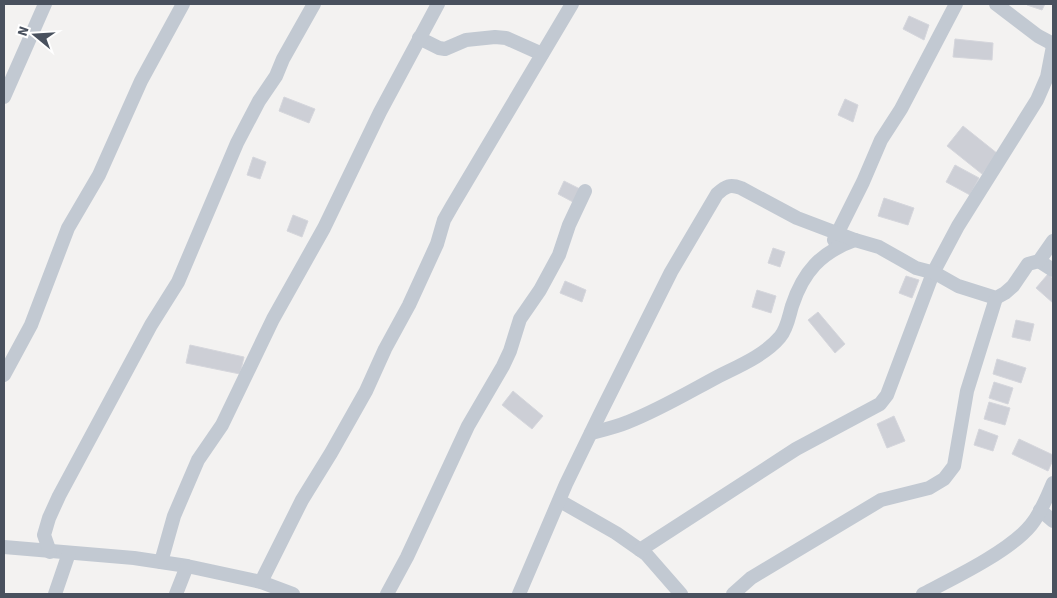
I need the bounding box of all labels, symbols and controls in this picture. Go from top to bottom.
north arrow [10,10,60,60]
text: N [13,24,35,39]

